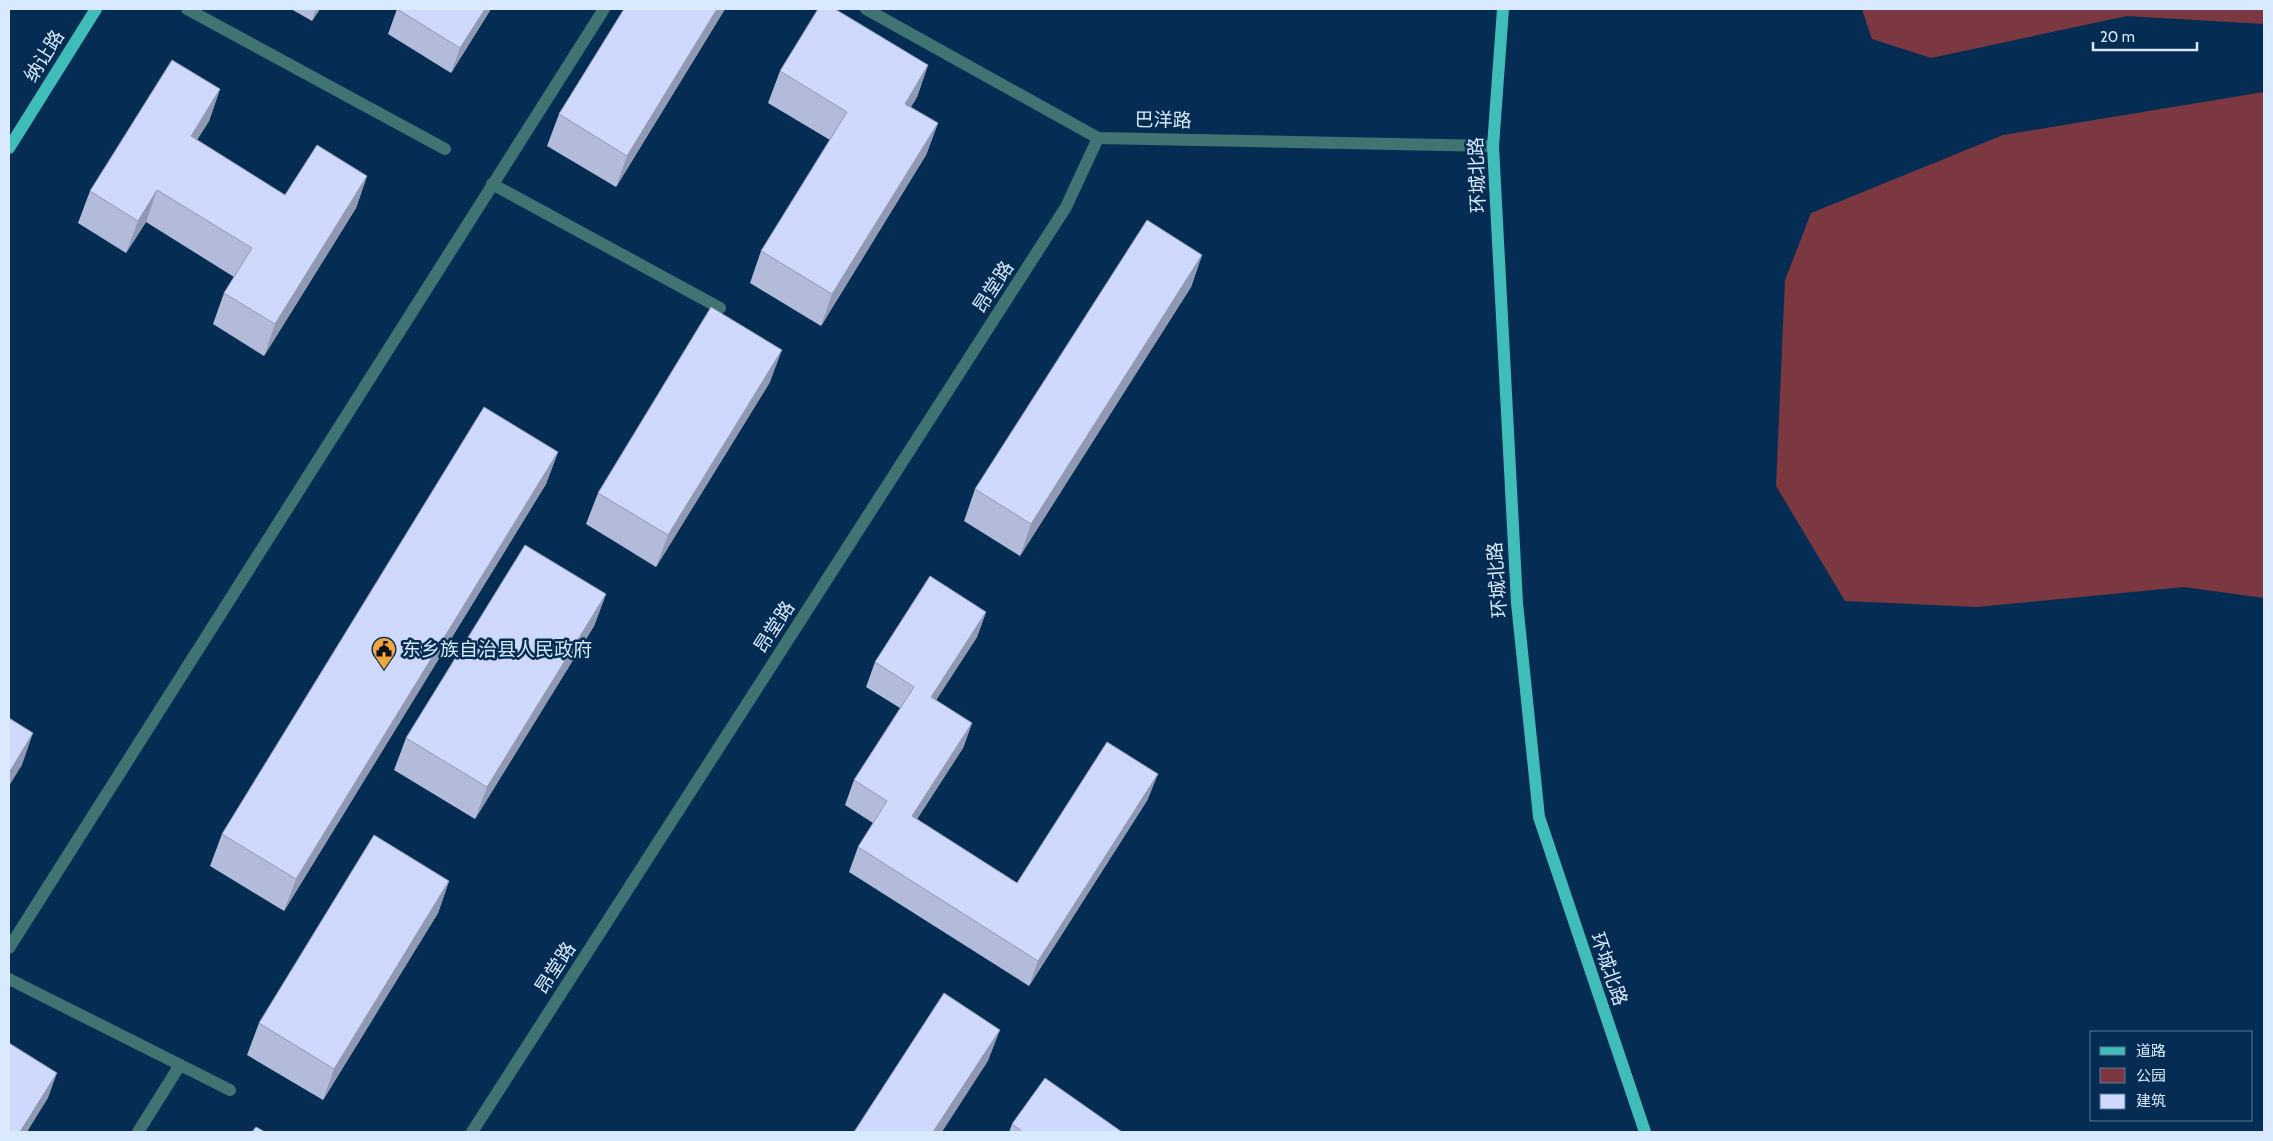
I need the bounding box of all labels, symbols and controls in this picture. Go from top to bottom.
scale bar [2093,20,2197,52]
street label: 纳让路 [19,26,69,86]
text: 20 m [2100,28,2135,46]
street label: 巴洋路 [1134,108,1192,132]
street label: 环城北路 [1464,137,1490,213]
street label: 昂堂路 [968,257,1018,317]
street label: 环城北路 [1483,541,1511,619]
street label: 昂堂路 [749,597,799,657]
public building icon: 东乡族自治县人民政府 [371,636,397,670]
place label: 东乡族自治县人民政府 [402,638,592,661]
street label: 环城北路 [1586,929,1632,1009]
street label: 昂堂路 [530,938,580,998]
legend [2090,1031,2253,1121]
text: 道路 [2136,1042,2166,1060]
text: 公园 [2136,1067,2166,1085]
text: 建筑 [2136,1092,2166,1110]

